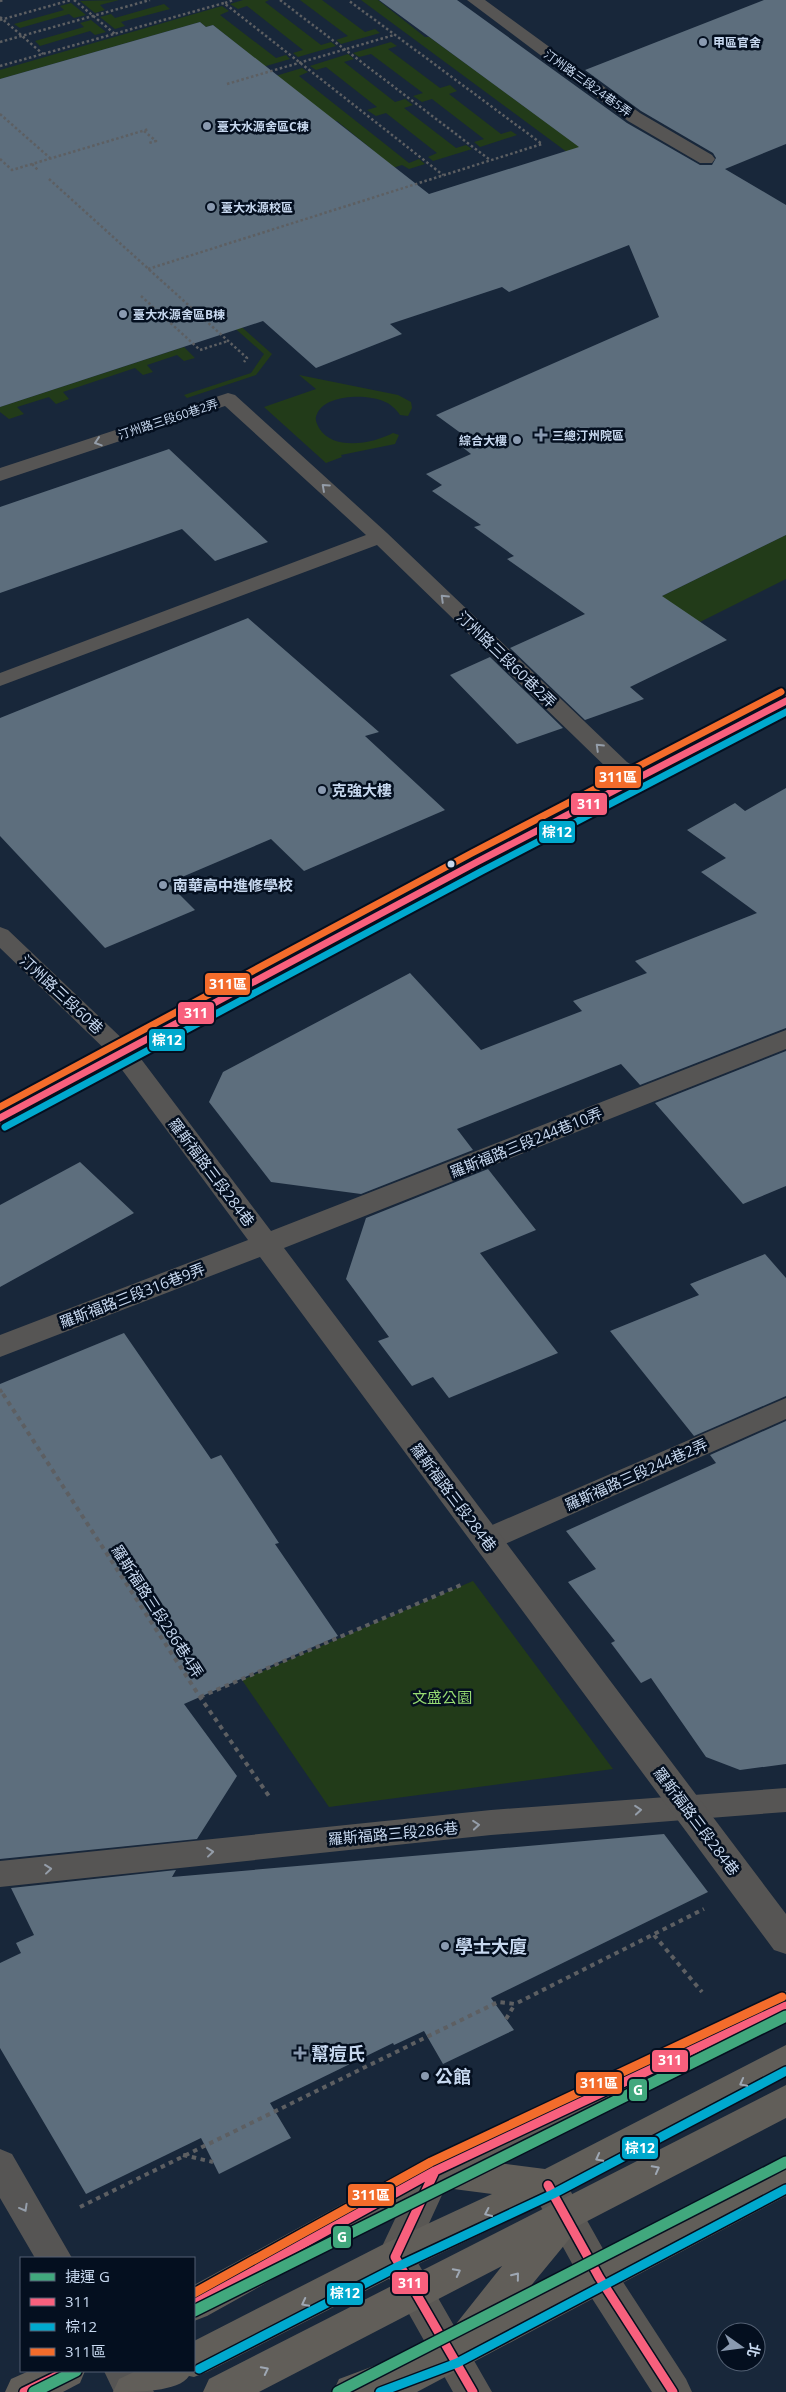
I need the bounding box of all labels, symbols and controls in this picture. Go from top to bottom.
place label: 甲區官舍 [713,34,761,51]
marker: 甲區官舍 [697,36,709,48]
street label: 汀州路三段24巷5弄 [541,45,635,121]
place label: 臺大水源舍區C棟 [217,118,309,135]
marker: 臺大水源舍區C棟 [201,120,213,132]
place label: 臺大水源校區 [221,199,293,216]
marker: 臺大水源校區 [205,201,217,213]
place label: 臺大水源舍區B棟 [133,306,225,323]
marker: 臺大水源舍區B棟 [117,308,129,320]
street label: 汀州路三段60巷2弄 [116,395,220,443]
place label: 三總汀州院區 [552,427,624,444]
marker: 三總汀州院區 [534,428,548,442]
place label: 綜合大樓 [459,432,507,449]
marker: 綜合大樓 [511,434,523,446]
one-way arrow [95,437,103,447]
one-way arrow [321,484,330,493]
one-way arrow [440,595,449,604]
street label: 汀州路三段60巷2弄 [453,606,561,712]
one-way arrow [595,744,604,753]
line badge: 311區 [594,765,642,789]
text: 311區 [599,767,637,786]
place label: 克強大樓 [332,780,392,800]
marker: 克強大樓 [316,784,328,796]
line badge: 311 [570,792,608,816]
text: 311 [577,794,601,813]
line badge: 棕12 [538,820,576,844]
text: 棕12 [542,822,572,841]
unlabelled marker [446,859,456,869]
place label: 南華高中進修學校 [173,875,293,895]
marker: 南華高中進修學校 [157,879,169,891]
street label: 汀州路三段60巷 [16,950,108,1038]
line badge: 311區 [204,972,251,996]
text: 311區 [209,974,247,993]
line badge: 311 [177,1001,215,1025]
text: 311 [184,1003,208,1022]
line badge: 棕12 [148,1028,186,1052]
text: 棕12 [152,1030,182,1049]
street label: 羅斯福路三段244巷10弄 [447,1102,605,1182]
street label: 羅斯福路三段284巷 [165,1114,259,1230]
street label: 羅斯福路三段316巷9弄 [56,1258,208,1332]
street label: 羅斯福路三段244巷2弄 [561,1433,711,1515]
street label: 羅斯福路三段284巷 [407,1439,501,1555]
street label: 羅斯福路三段286巷4弄 [108,1541,208,1681]
park label: 文盛公園 [412,1687,472,1707]
street label: 羅斯福路三段284巷 [650,1763,744,1879]
one-way arrow [634,1805,642,1816]
street label: 羅斯福路三段286巷 [327,1817,459,1849]
one-way arrow [473,1820,481,1831]
one-way arrow [206,1847,214,1858]
one-way arrow [45,1864,53,1875]
place label: 學士大廈 [455,1934,527,1958]
marker: 學士大廈 [439,1940,451,1952]
place label: 幫痘氏 [311,2041,365,2065]
marker: 幫痘氏 [293,2046,307,2060]
line badge: 311 [651,2049,689,2073]
text: 311 [658,2050,682,2069]
place label: 公館 [435,2064,471,2088]
marker: 公館 [419,2070,431,2082]
line badge: 311區 [575,2071,623,2095]
text: 311區 [580,2073,618,2092]
one-way arrow [739,2077,748,2087]
line badge: G [628,2078,648,2102]
text: G [633,2080,643,2099]
line badge: 棕12 [621,2136,659,2160]
text: 棕12 [625,2138,655,2157]
one-way arrow [595,2152,604,2162]
one-way arrow [650,2165,659,2175]
line badge: 311區 [347,2183,395,2207]
text: 311區 [352,2185,390,2204]
one-way arrow [18,2202,28,2211]
one-way arrow [484,2207,493,2218]
line badge: G [332,2225,352,2249]
text: G [337,2227,347,2246]
legend [20,2257,195,2372]
text: 捷運 G [65,2266,110,2286]
one-way arrow [452,2268,461,2278]
line badge: 311 [391,2271,429,2295]
text: 311 [398,2273,422,2292]
one-way arrow [511,2273,519,2282]
line badge: 棕12 [326,2282,364,2306]
text: 棕12 [330,2283,360,2302]
text: 311 [65,2291,91,2311]
one-way arrow [301,2297,310,2307]
text: 棕12 [65,2316,97,2336]
north arrow [716,2322,766,2372]
text: 311區 [65,2341,106,2361]
text: 北 [743,2341,765,2359]
one-way arrow [260,2366,269,2376]

